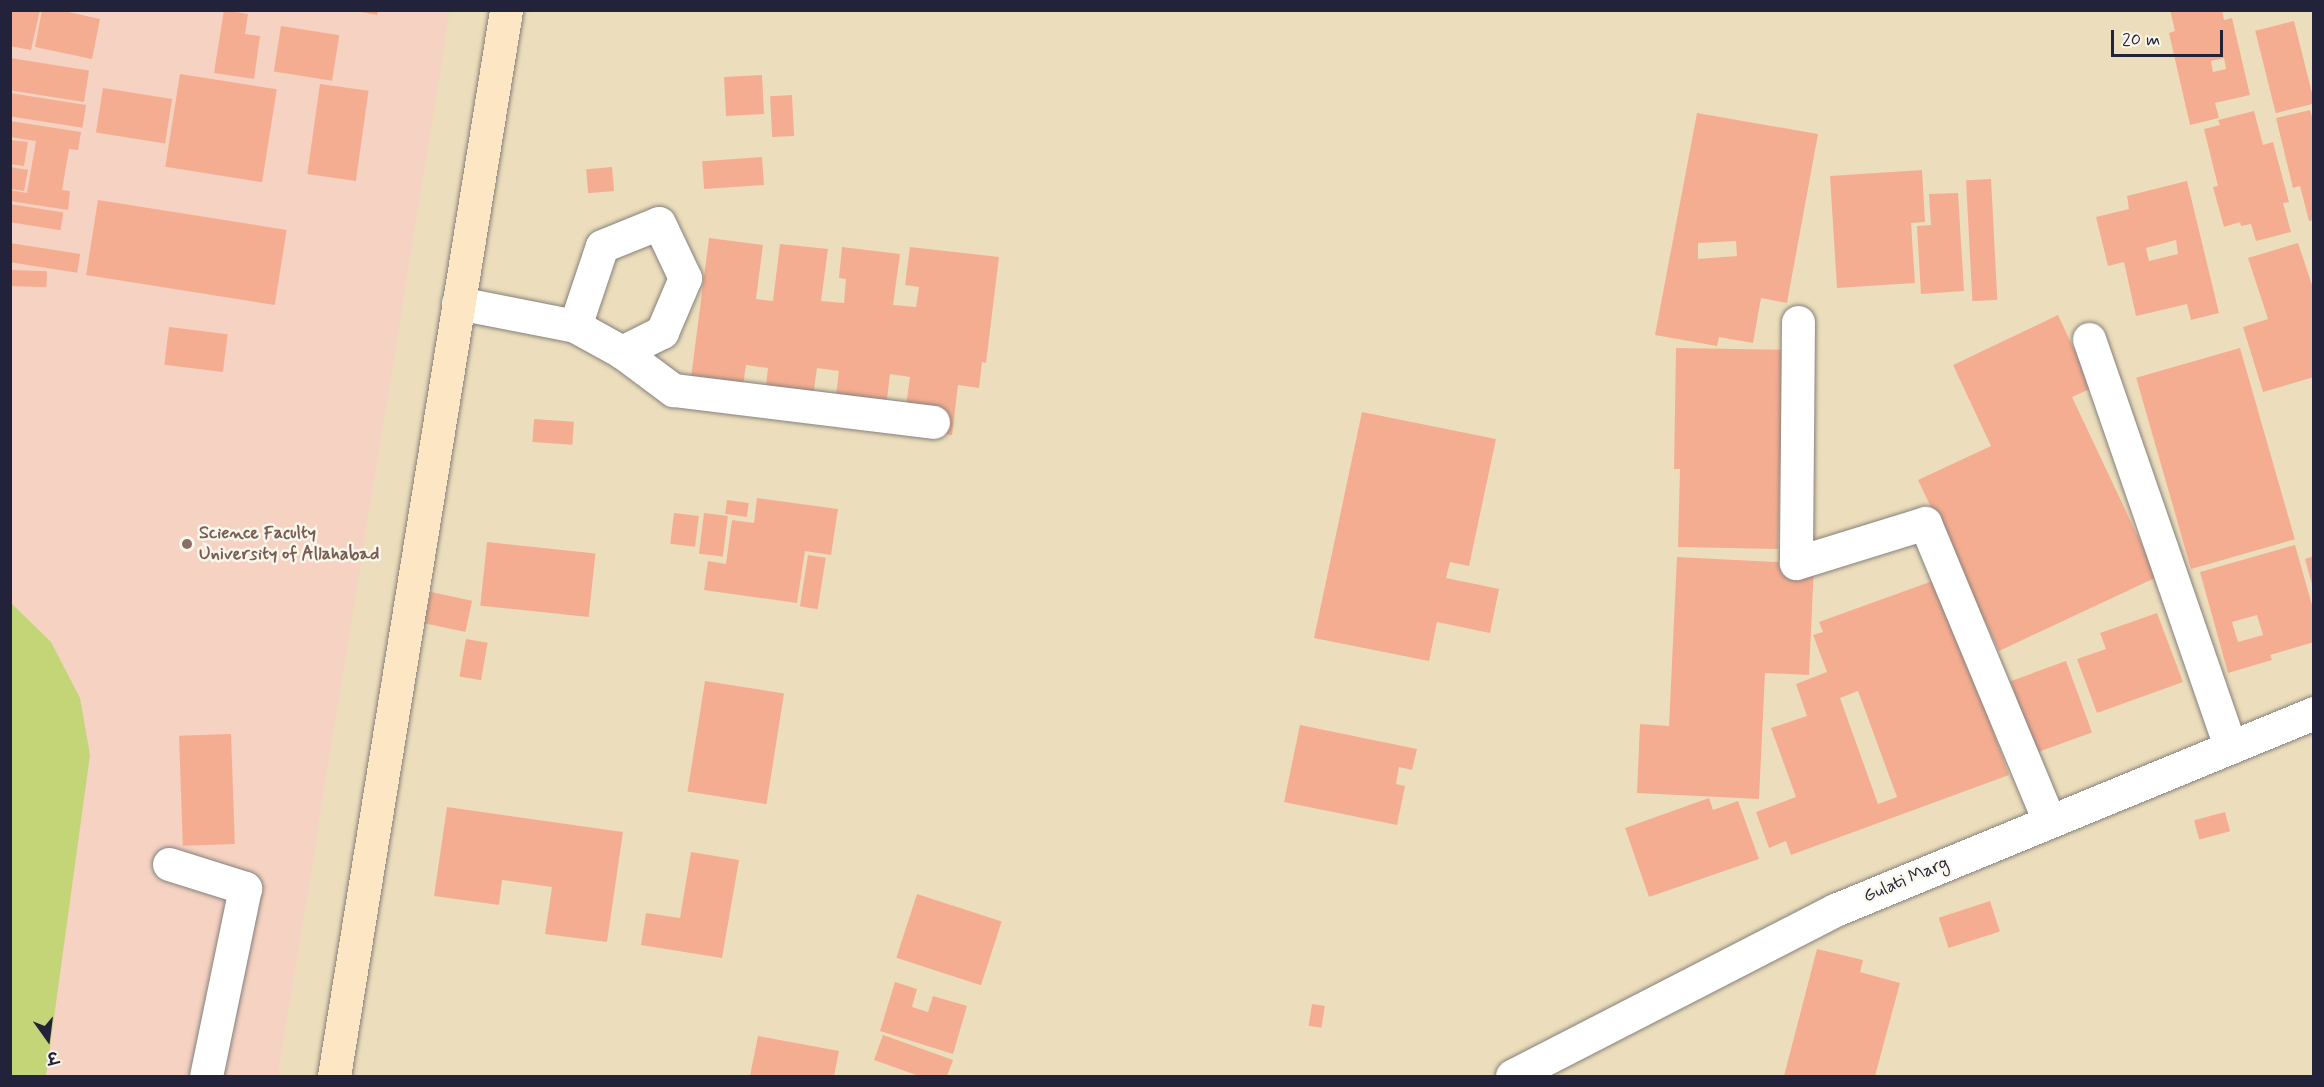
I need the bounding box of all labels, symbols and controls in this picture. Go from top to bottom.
scale bar [2114,18,2226,56]
text: 20 m [2122,28,2160,52]
place label: Science Faculty University of Allahabad [199,523,378,566]
marker: Science Faculty University of Allahabad [180,537,194,551]
street label: Gulati Marg [1860,852,1952,908]
north arrow [18,1009,78,1069]
text: उ [45,1045,60,1068]

